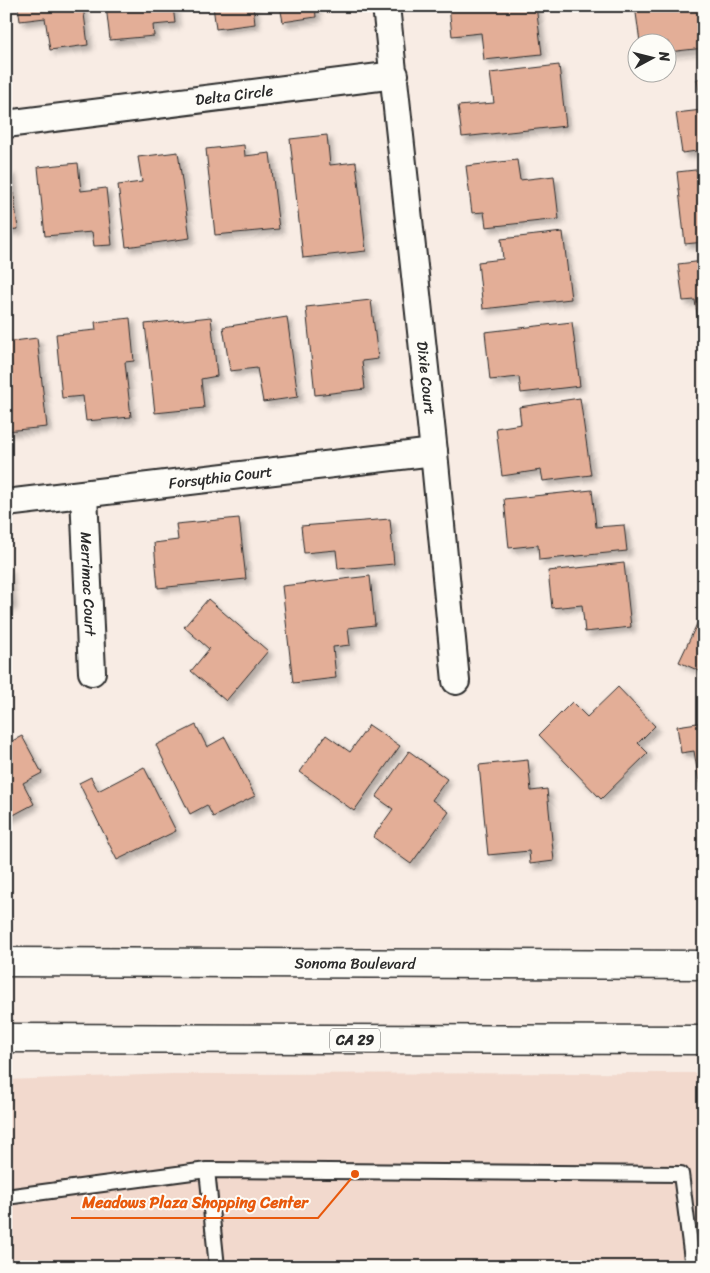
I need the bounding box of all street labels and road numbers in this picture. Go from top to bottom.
street label: Delta Circle [194,77,275,113]
street label: Dixie Court [409,340,443,416]
street label: Forsythia Court [167,458,274,497]
street label: Merrimac Court [73,531,103,637]
street label: Sonoma Boulevard [294,950,417,977]
road number: CA 29 [330,1028,380,1052]

